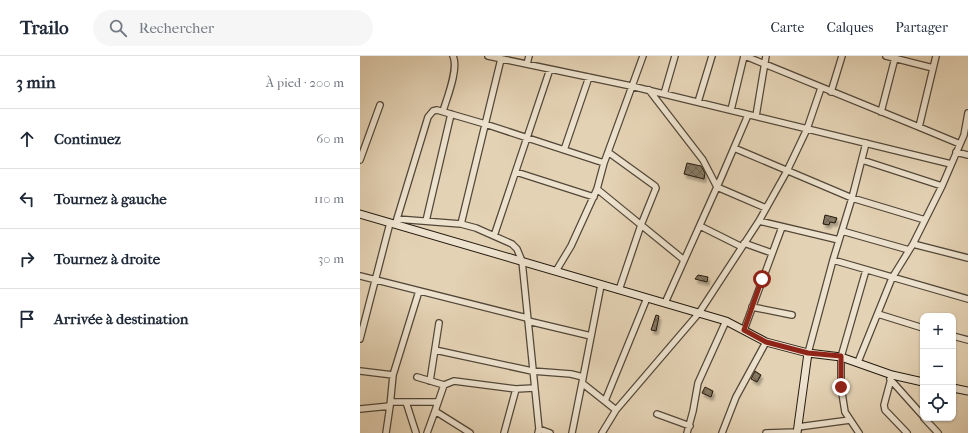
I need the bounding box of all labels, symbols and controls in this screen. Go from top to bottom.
search box [93,10,373,46]
text: Trailo [20,17,69,39]
icon: search [107,17,129,39]
text: Rechercher [139,19,214,37]
text: Carte [771,19,804,36]
text: Calques [826,19,873,36]
text: Partager [895,19,948,36]
text: 3 min [16,72,56,92]
text: À pied · 200 m [266,75,344,90]
icon: ahead [16,128,38,150]
text: Continuez [54,130,121,148]
text: 60 m [316,131,344,146]
icon: left [16,188,38,210]
text: Tournez à gauche [54,190,167,208]
text: 110 m [314,191,344,206]
icon: right [16,248,38,270]
text: Tournez à droite [54,250,160,268]
text: 30 m [318,251,344,266]
route start [753,270,771,288]
icon: arrive [16,308,38,330]
text: Arrivée à destination [54,310,189,328]
map controls [920,313,956,421]
button: + [920,313,956,349]
button: − [920,349,956,385]
route end [832,378,850,396]
button: locate [920,385,956,421]

